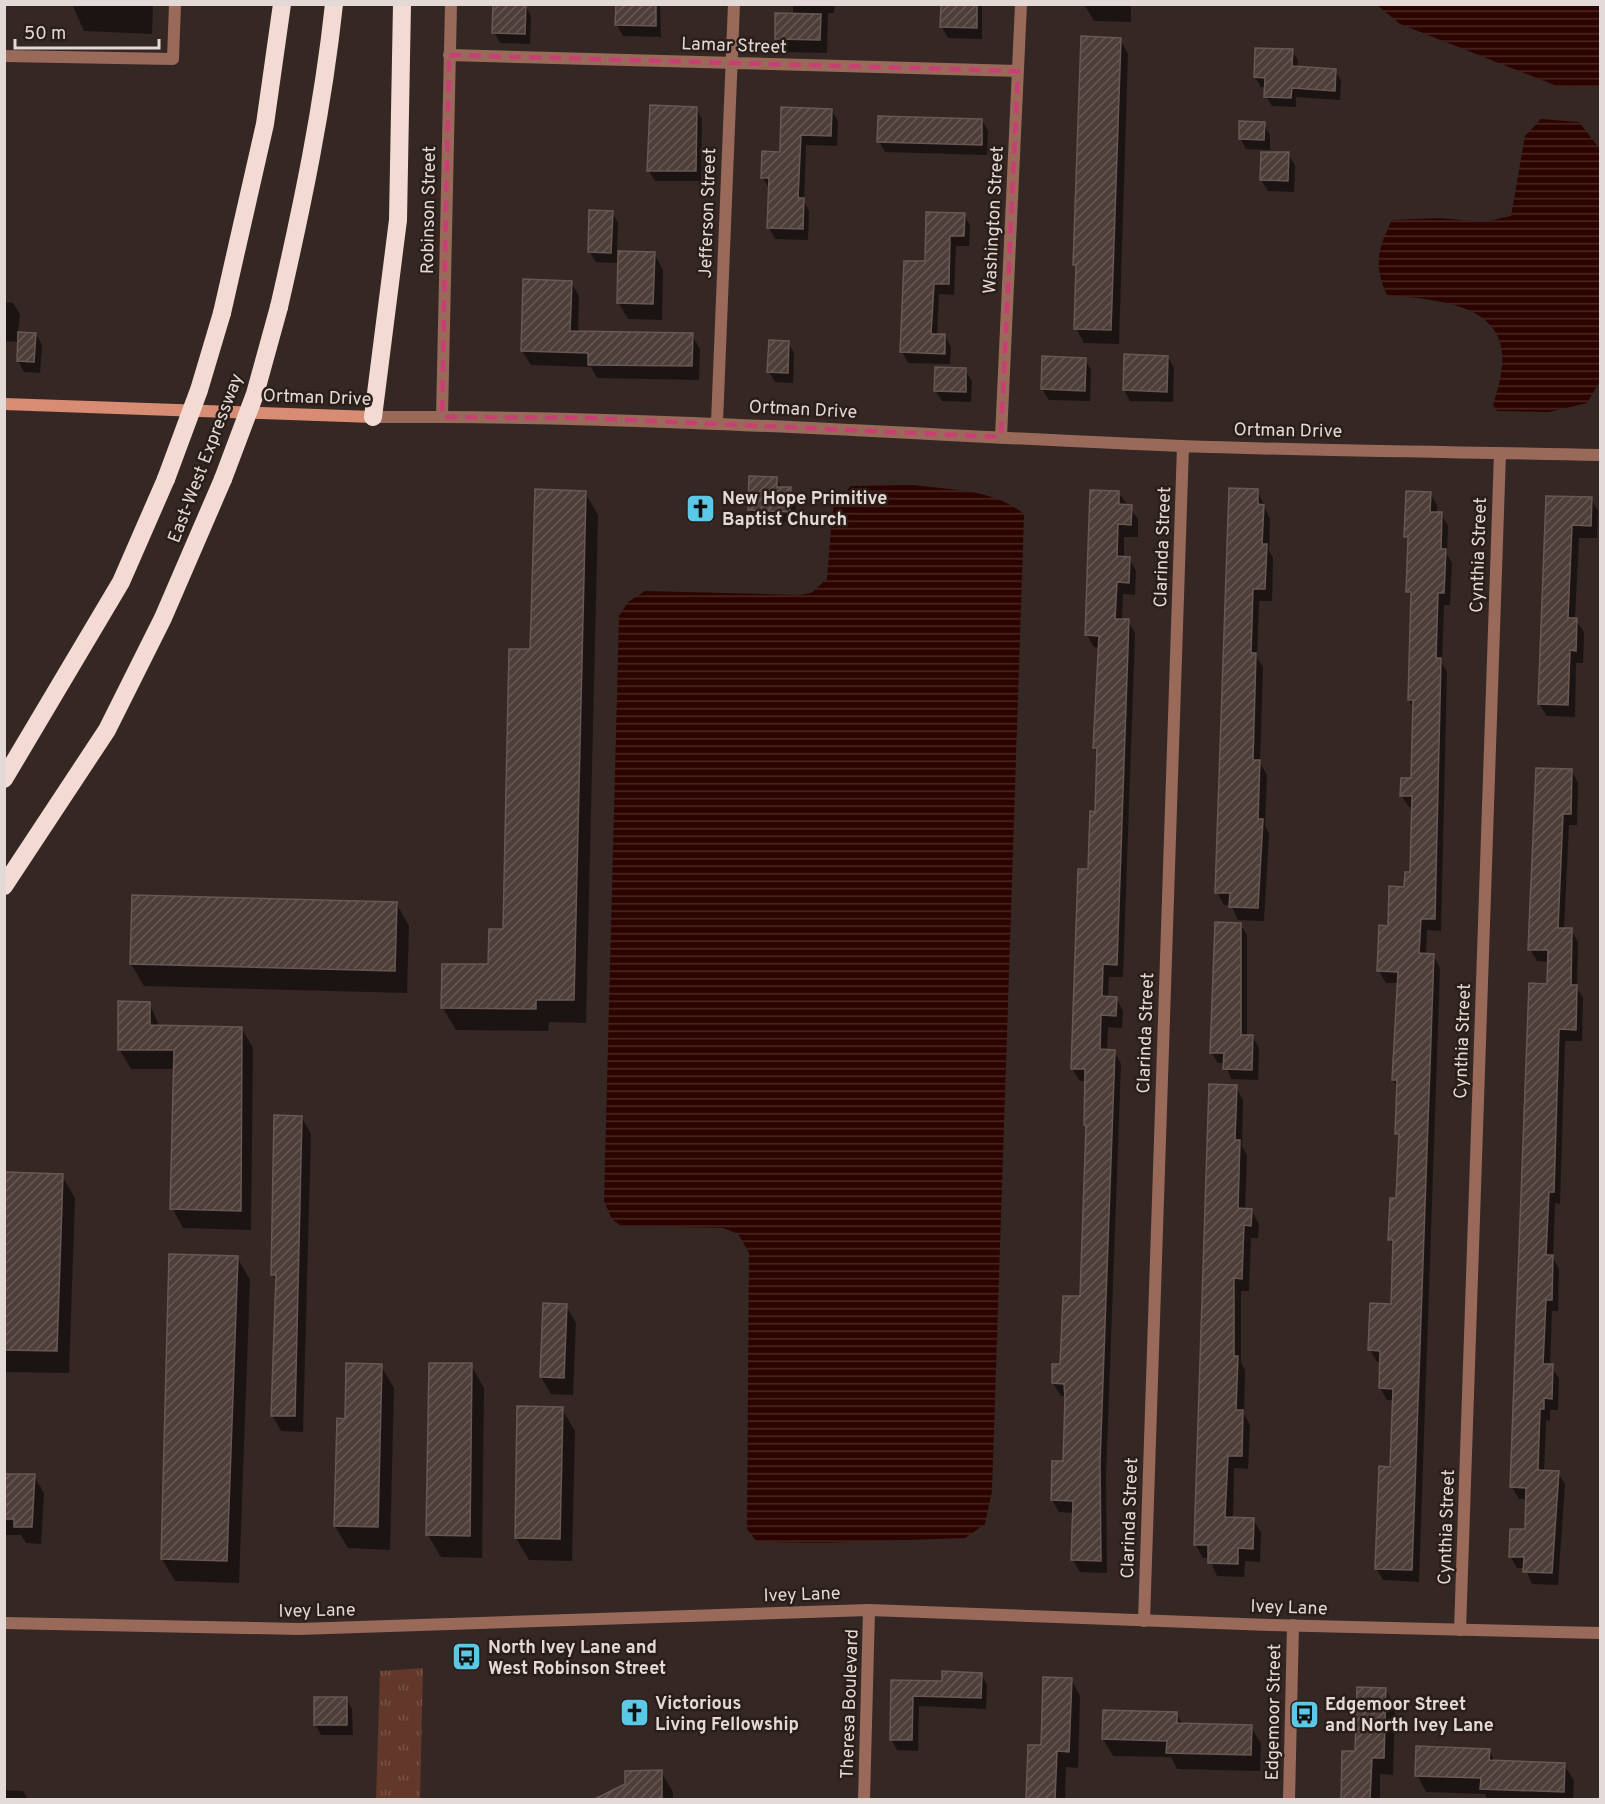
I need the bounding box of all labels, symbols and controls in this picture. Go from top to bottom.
scale bar [15,12,159,50]
text: 50 m [24,23,66,46]
street label: Lamar Street [681,33,787,60]
street label: Washington Street [979,145,1010,295]
street label: Robinson Street [417,146,442,274]
street label: Jefferson Street [695,147,722,279]
street label: East-West Expressway [163,371,249,546]
street label: Ortman Drive [262,385,372,412]
street label: Ortman Drive [748,396,858,425]
street label: Ortman Drive [1233,419,1342,444]
street label: Clarinda Street [1150,486,1177,608]
place label: New Hope Primitive Baptist Church [722,488,887,532]
church icon: New Hope Primitive Baptist Church [685,492,717,524]
street label: Cynthia Street [1466,497,1493,613]
street label: Clarinda Street [1133,972,1160,1094]
street label: Cynthia Street [1450,983,1477,1099]
street label: Clarinda Street [1117,1457,1144,1579]
street label: Cynthia Street [1434,1469,1461,1585]
street label: Ivey Lane [763,1583,841,1608]
street label: Ivey Lane [1250,1596,1328,1621]
street label: Ivey Lane [278,1599,356,1624]
street label: Theresa Boulevard [836,1629,865,1780]
place label: North Ivey Lane and West Robinson Street [488,1637,666,1681]
bus stop icon: North Ivey Lane and West Robinson Street [451,1641,483,1673]
street label: Edgemoor Street [1262,1643,1287,1781]
place label: Victorious Living Fellowship [655,1693,799,1737]
place label: Edgemoor Street and North Ivey Lane [1325,1694,1494,1738]
church icon: Victorious Living Fellowship [618,1697,650,1729]
bus stop icon: Edgemoor Street and North Ivey Lane [1288,1698,1320,1730]

